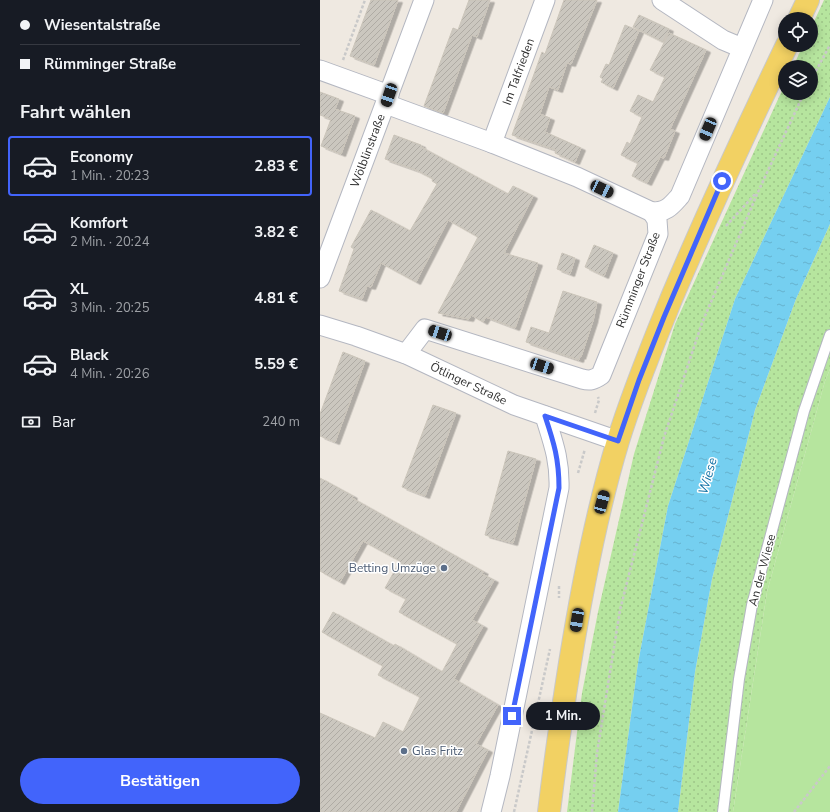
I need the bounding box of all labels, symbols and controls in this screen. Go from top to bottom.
map controls [778,12,818,100]
button: locate [778,12,818,52]
text: Wiesentalstraße [44,15,161,35]
street label: Im Talfrieden [499,36,538,107]
text: Rümminger Straße [44,54,176,74]
button: layers [778,60,818,100]
car [379,82,399,108]
text: Fahrt wählen [20,100,131,124]
street label: Wölblinstraße [347,112,389,190]
car [698,116,718,142]
text: Economy [70,147,133,167]
icon: car [22,148,58,184]
text: 2.83 € [254,156,298,176]
text: 1 Min. · 20:23 [70,167,149,185]
route start [713,172,731,190]
car [589,178,615,200]
text: Komfort [70,213,128,233]
icon: car [22,214,58,250]
text: 3.82 € [254,222,298,242]
street label: Rümminger Straße [612,230,664,330]
text: 2 Min. · 20:24 [70,233,149,251]
text: XL [70,279,89,299]
icon: car [22,280,58,316]
text: 4.81 € [254,288,298,308]
text: 3 Min. · 20:25 [70,299,149,317]
car [427,324,453,342]
text: Black [70,345,108,365]
icon: car [22,346,58,382]
text: 5.59 € [254,354,298,374]
car [529,357,555,375]
street label: Ötlinger Straße [427,359,510,409]
text: 4 Min. · 20:26 [70,365,149,383]
icon: cash [20,411,42,433]
text: Bar [52,412,75,432]
text: 240 m [262,413,300,431]
water label: Wiese [694,455,722,496]
car [593,489,611,515]
street label: An der Wiese [745,532,779,608]
place label: Betting Umzüge [349,560,436,576]
marker: Betting Umzüge [439,563,449,573]
car [569,607,585,633]
callout: 1 Min. [526,702,600,730]
route end [503,707,521,725]
text: 1 Min. [545,707,581,725]
place label: Glas Fritz [412,743,463,759]
marker: Glas Fritz [399,746,409,756]
button: Bestätigen [20,758,300,804]

